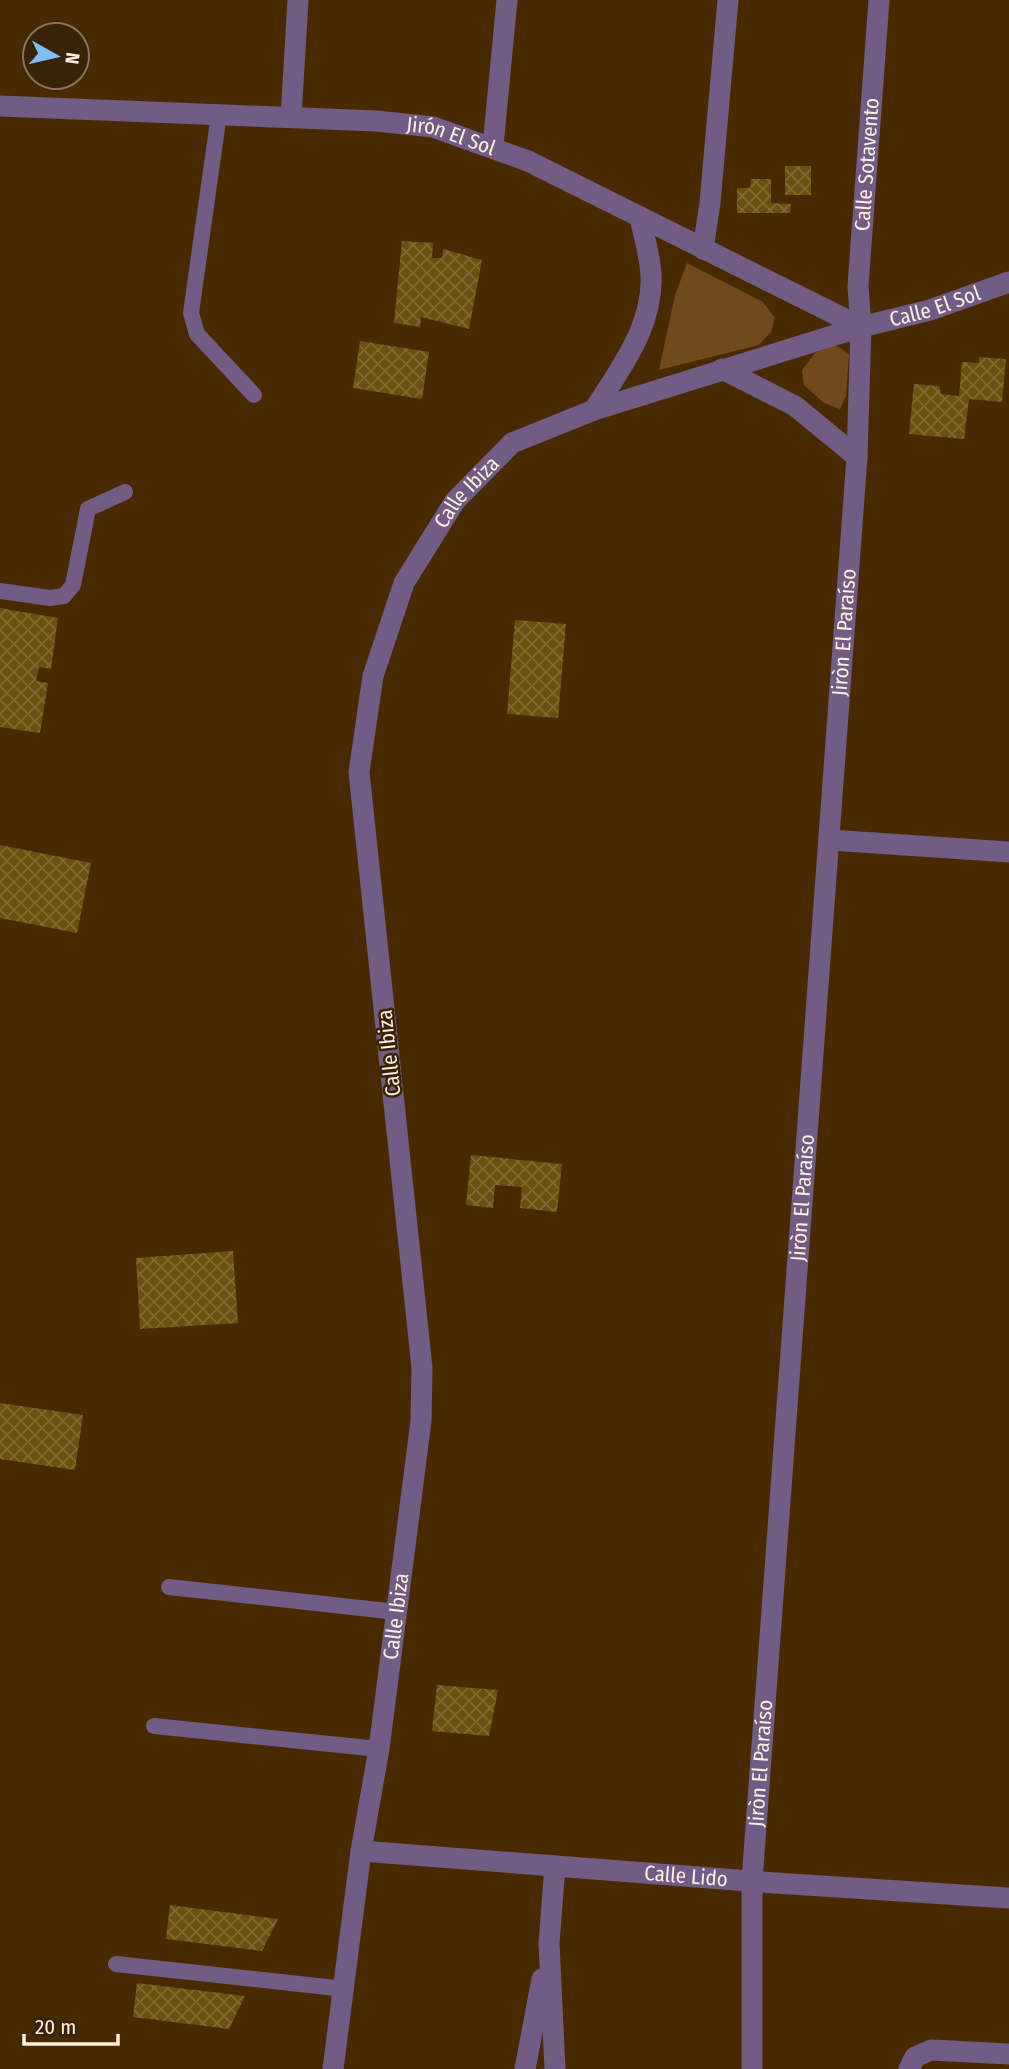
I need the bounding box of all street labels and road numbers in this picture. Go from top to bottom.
street label: Calle Sotavento [849,97,885,232]
street label: Jirón El Sol [405,111,499,161]
street label: Calle El Sol [887,280,984,333]
street label: Calle Ibiza [428,451,505,533]
street label: Jiròn El Paraíso [826,568,862,697]
street label: Calle Ibiza [372,1008,406,1098]
street label: Jiròn El Paraíso [785,1133,820,1262]
street label: Calle Ibiza [378,1572,414,1661]
street label: Jiròn El Paraíso [743,1699,778,1828]
street label: Calle Lido [643,1860,729,1892]

